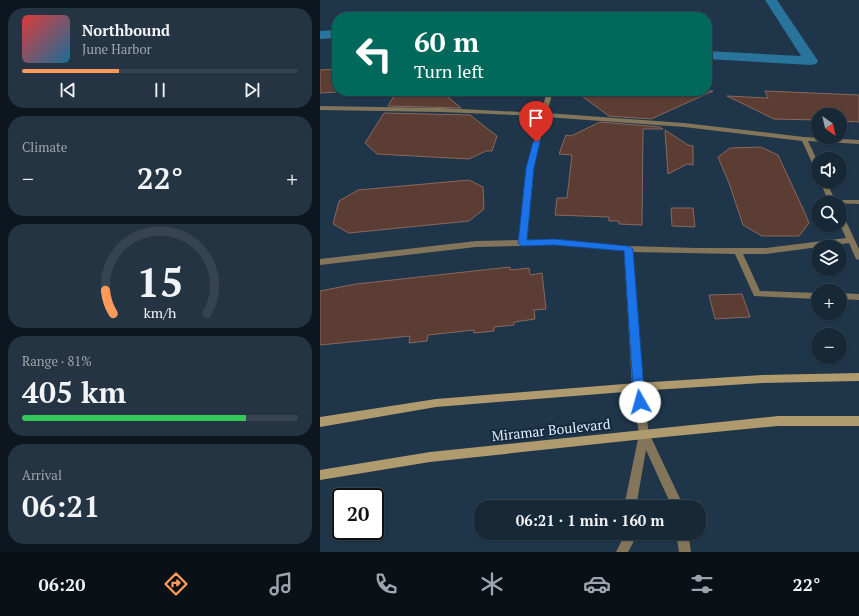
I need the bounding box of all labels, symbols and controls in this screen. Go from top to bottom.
text: Northbound [82,20,170,40]
text: 60 m [414,23,479,60]
icon: left [348,28,400,80]
text: June Harbor [82,40,152,58]
text: Turn left [414,59,484,83]
icon: previous [57,79,79,101]
icon: pause [149,79,171,101]
icon: next [241,79,263,101]
pin [519,101,553,142]
icon: arrive [525,107,547,129]
north arrow [811,108,847,144]
map controls [811,108,847,364]
text: Climate [22,138,67,156]
button: sound [811,152,847,188]
text: 22° [137,158,183,198]
text: − [22,164,34,193]
text: + [286,164,298,193]
button: search [811,196,847,232]
button: layers [811,240,847,276]
text: 15 [136,254,184,309]
button: + [811,284,847,320]
text: km/h [144,303,177,322]
button: − [811,328,847,364]
text: Range · 81% [22,352,92,370]
text: 405 km [22,372,126,412]
position arrow [619,381,661,423]
street label: Miramar Boulevard [491,414,612,445]
text: Arrival [22,466,62,484]
text: 06:21 [22,486,100,526]
speed limit sign: 20 [332,488,384,540]
text: 06:21 · 1 min · 160 m [516,510,664,530]
icon: directions [162,570,190,598]
icon: music [267,570,295,598]
icon: phone [372,570,400,598]
icon: climate [478,570,506,598]
icon: car [583,570,611,598]
icon: filters [688,570,716,598]
text: 06:20 [39,572,85,596]
text: 22° [793,572,820,596]

